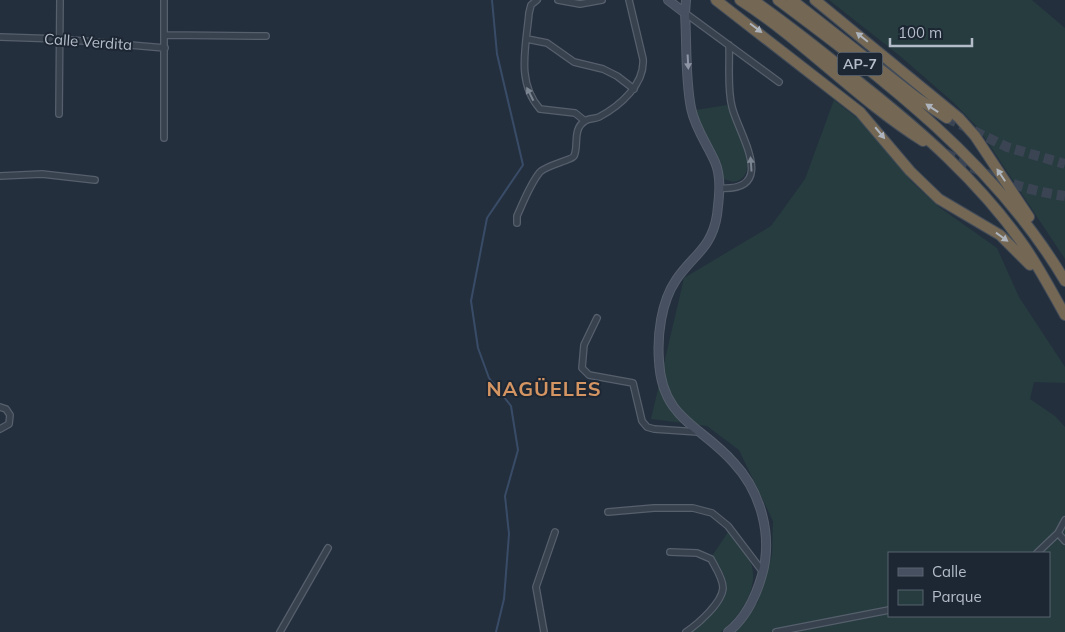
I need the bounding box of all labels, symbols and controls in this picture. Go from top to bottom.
scale bar [890,15,972,47]
one-way arrow [749,23,762,34]
text: 100 m [898,23,942,42]
street label: Calle Verdita [43,29,133,54]
one-way arrow [856,31,869,42]
road number: AP-7 [838,52,882,76]
one-way arrow [684,54,692,70]
one-way arrow [526,86,534,101]
one-way arrow [925,103,939,113]
one-way arrow [874,126,886,138]
one-way arrow [747,156,755,172]
one-way arrow [996,168,1006,182]
one-way arrow [995,232,1008,242]
district label: NAGÜELES [486,376,602,401]
legend [888,552,1050,617]
text: Calle [932,562,966,581]
text: Parque [932,587,982,606]

